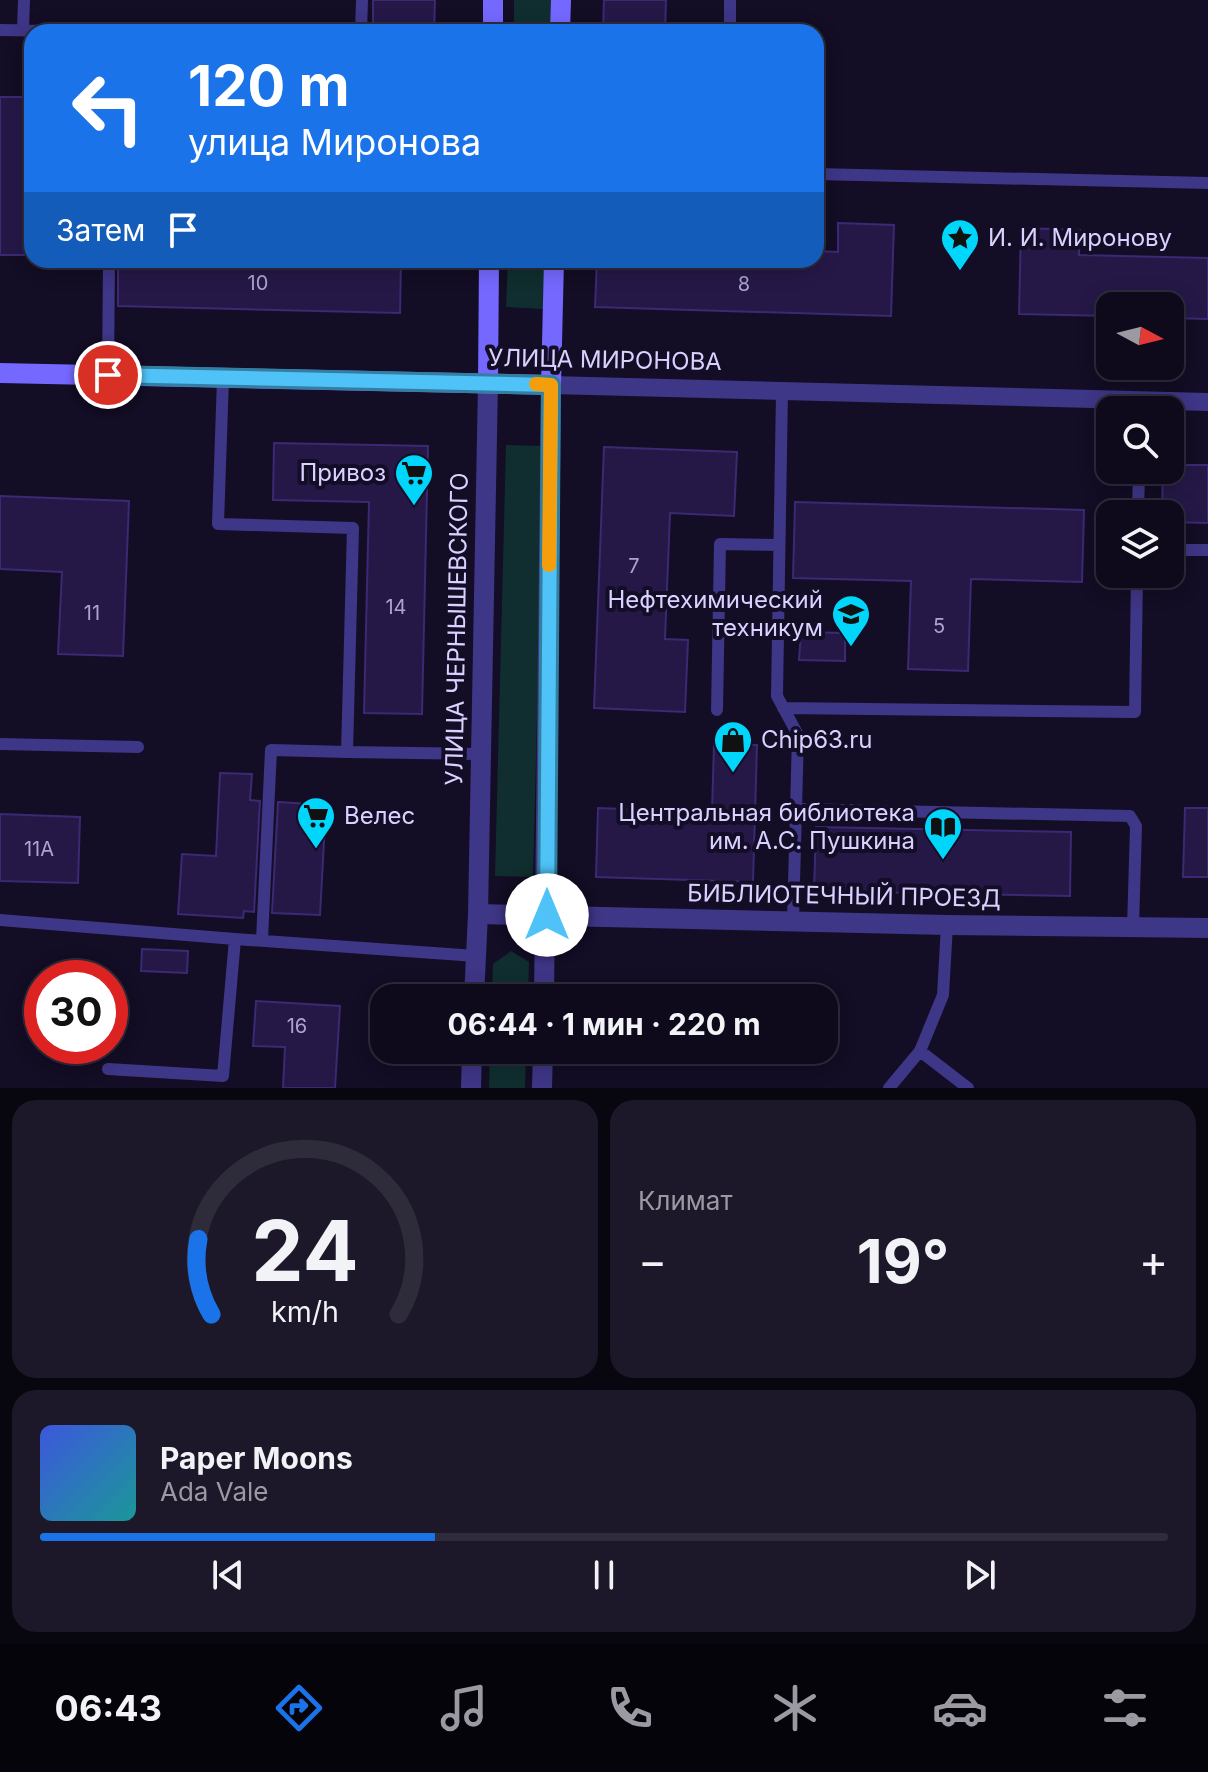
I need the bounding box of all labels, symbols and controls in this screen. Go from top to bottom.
text: 120 m [188,52,350,120]
icon: left [56,56,160,160]
text: улица Миронова [188,120,481,164]
icon: arrive [161,208,205,252]
text: Затем [56,212,145,248]
place icon: И. И. Миронову [939,217,981,272]
place label: И. И. Миронову [988,223,1172,252]
house number: 10 [248,271,268,295]
house number: 8 [738,272,750,296]
north arrow [1096,292,1184,380]
map controls [1096,292,1184,588]
pin [74,341,142,409]
street label: УЛИЦА МИРОНОВА [488,343,722,376]
icon: arrive [86,353,130,397]
button: search [1096,396,1184,484]
supermarket icon: Привоз [393,452,435,507]
place label: Привоз [299,458,386,487]
street label: УЛИЦА ЧЕРНЫШЕВСКОГО [439,472,474,786]
button: layers [1096,500,1184,588]
house number: 7 [628,554,640,578]
place label: Нефтехимический техникум [607,585,823,642]
school or university icon: Нефтехимический техникум [830,593,872,648]
house number: 14 [385,595,407,619]
house number: 11 [84,601,100,625]
house number: 5 [933,614,945,638]
shop icon: Chip63.ru [712,719,754,774]
place label: Chip63.ru [761,725,873,754]
supermarket icon: Велес [295,795,337,850]
place label: Центральная библиотека им. А.С. Пушкина [618,798,915,855]
place label: Велес [344,801,415,830]
library icon: Центральная библиотека им. А.С. Пушкина [922,806,964,861]
house number: 11А [24,837,54,861]
position arrow [505,873,589,957]
street label: БИБЛИОТЕЧНЫЙ ПРОЕЗД [687,877,1001,913]
speed limit sign: 30 [24,960,128,1064]
text: 06:44 · 1 мин · 220 m [447,1006,761,1042]
house number: 16 [287,1014,307,1038]
text: Климат [638,1185,733,1216]
text: 24 [251,1200,359,1301]
text: 19° [857,1225,949,1297]
text: − [638,1234,667,1288]
text: + [1139,1234,1168,1288]
text: km/h [271,1294,339,1329]
text: Paper Moons [160,1440,353,1476]
text: Ada Vale [160,1476,268,1507]
icon: previous [206,1553,250,1597]
icon: pause [582,1553,626,1597]
icon: next [958,1553,1002,1597]
icon: directions [271,1680,327,1736]
icon: music [436,1680,492,1736]
icon: phone [602,1680,658,1736]
icon: climate [767,1680,823,1736]
icon: car [932,1680,988,1736]
icon: filters [1097,1680,1153,1736]
text: 06:43 [55,1686,162,1730]

